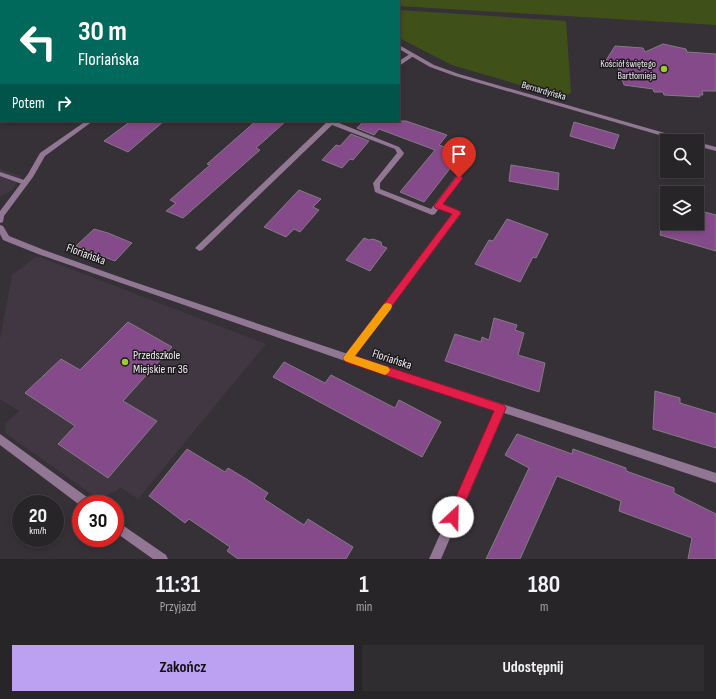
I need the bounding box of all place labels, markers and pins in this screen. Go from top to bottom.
place label: Kościół świętego Bartłomieja [600,58,656,82]
marker: Kościół świętego Bartłomieja [659,64,669,74]
pin [442,137,476,178]
place label: Przedszkole Miejskie nr 36 [133,348,188,377]
marker: Przedszkole Miejskie nr 36 [120,357,130,367]

